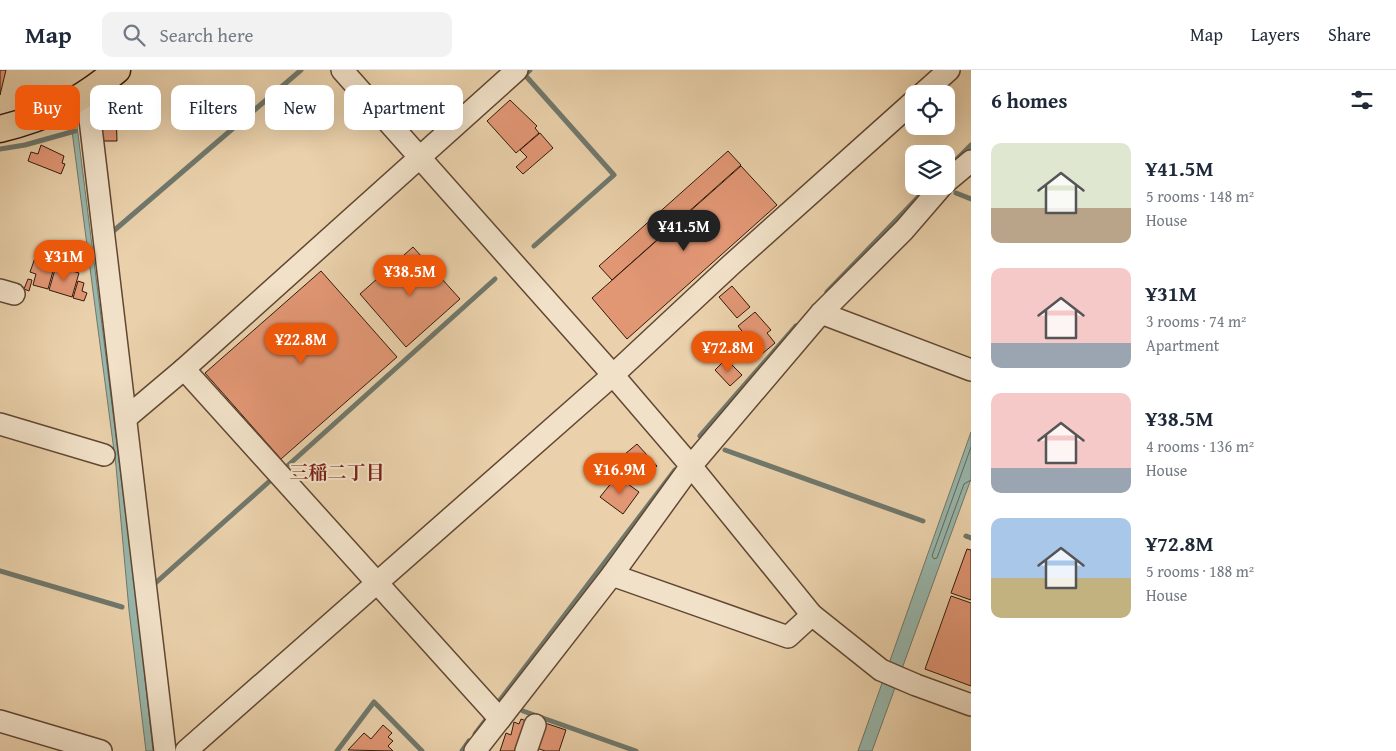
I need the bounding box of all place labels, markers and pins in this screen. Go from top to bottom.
pin: ¥41.5M [643,210,725,252]
pin: ¥31M [34,240,94,282]
pin: ¥38.5M [369,254,451,297]
pin: ¥22.8M [260,322,342,365]
pin: ¥72.8M [687,330,769,373]
pin: ¥16.9M [579,452,661,495]

